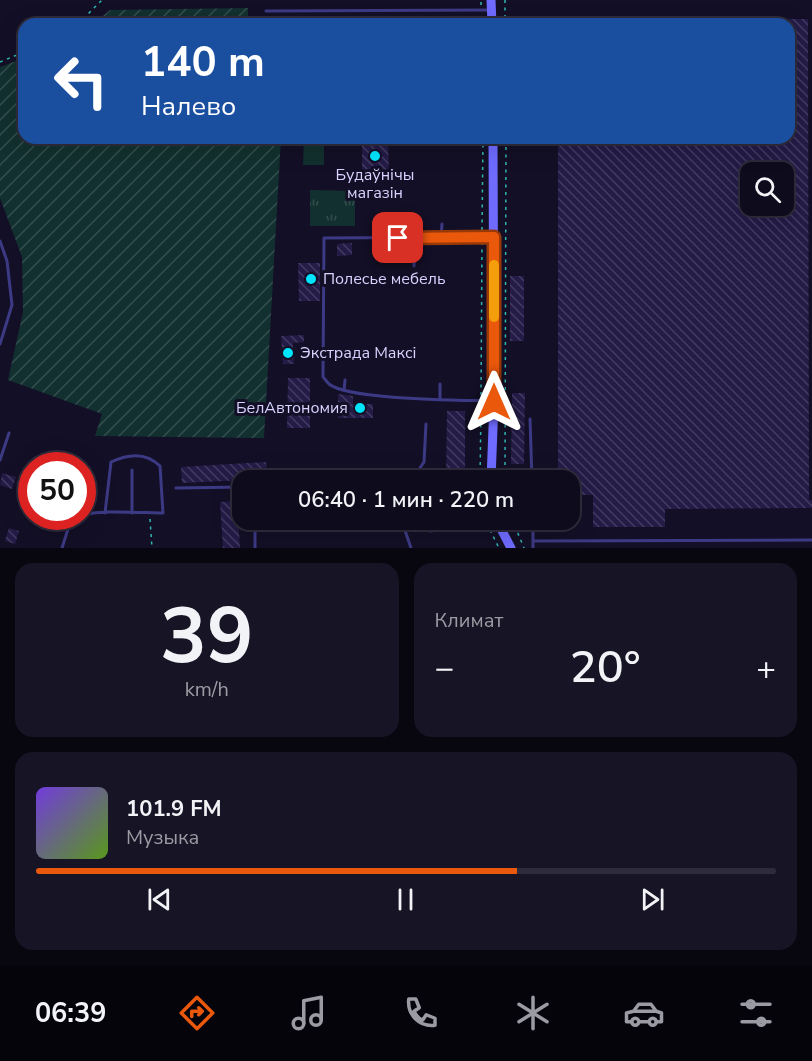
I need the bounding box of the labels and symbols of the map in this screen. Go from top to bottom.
marker: Будаўнічы магазін [368,149,382,163]
place label: Будаўнічы магазін [335,164,415,204]
pin [372,212,423,263]
place label: Полесье мебель [323,268,446,290]
marker: Полесье мебель [304,272,318,286]
place label: Экстрада Максі [300,342,416,364]
marker: Экстрада Максі [281,346,295,360]
position arrow [462,370,526,434]
place label: БелАвтономия [236,397,348,419]
marker: БелАвтономия [353,401,367,415]
speed limit sign: 50 [18,452,96,530]

